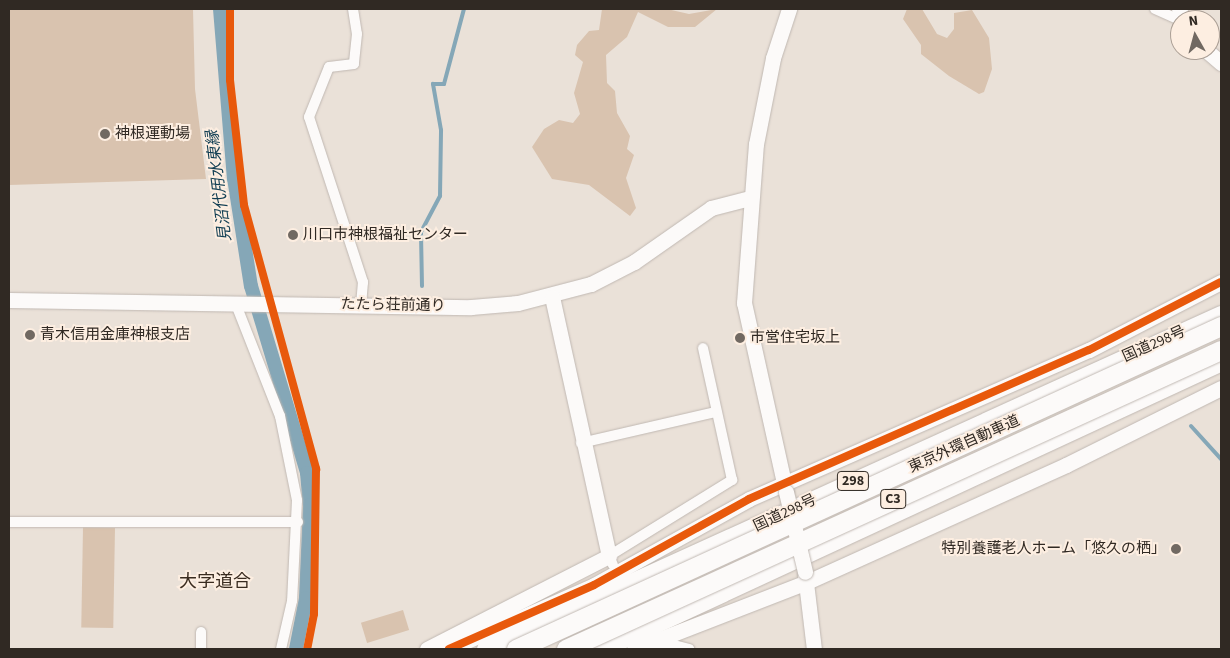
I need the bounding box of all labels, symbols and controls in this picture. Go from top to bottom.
north arrow [1170,10,1220,60]
text: N [1187,11,1199,32]
place label: 神根運動場 [115,125,190,143]
marker: 神根運動場 [99,128,111,140]
water label: 見沼代用水東縁 [203,129,235,243]
place label: 川口市神根福祉センター [303,226,468,244]
marker: 川口市神根福祉センター [287,229,299,241]
street label: たたら荘前通り [340,295,446,315]
street label: 国道298号 [1120,322,1188,366]
place label: 青木信用金庫神根支店 [40,326,190,344]
marker: 青木信用金庫神根支店 [24,329,36,341]
place label: 市営住宅坂上 [750,329,840,347]
marker: 市営住宅坂上 [734,332,746,344]
street label: 東京外環自動車道 [906,411,1022,477]
road number: 298 [837,470,869,492]
road number: C3 [879,488,907,510]
street label: 国道298号 [751,491,819,535]
place label: 特別養護老人ホーム「悠久の栖」 [941,540,1166,558]
marker: 特別養護老人ホーム「悠久の栖」 [1170,543,1182,555]
district label: 大字道合 [179,571,251,593]

